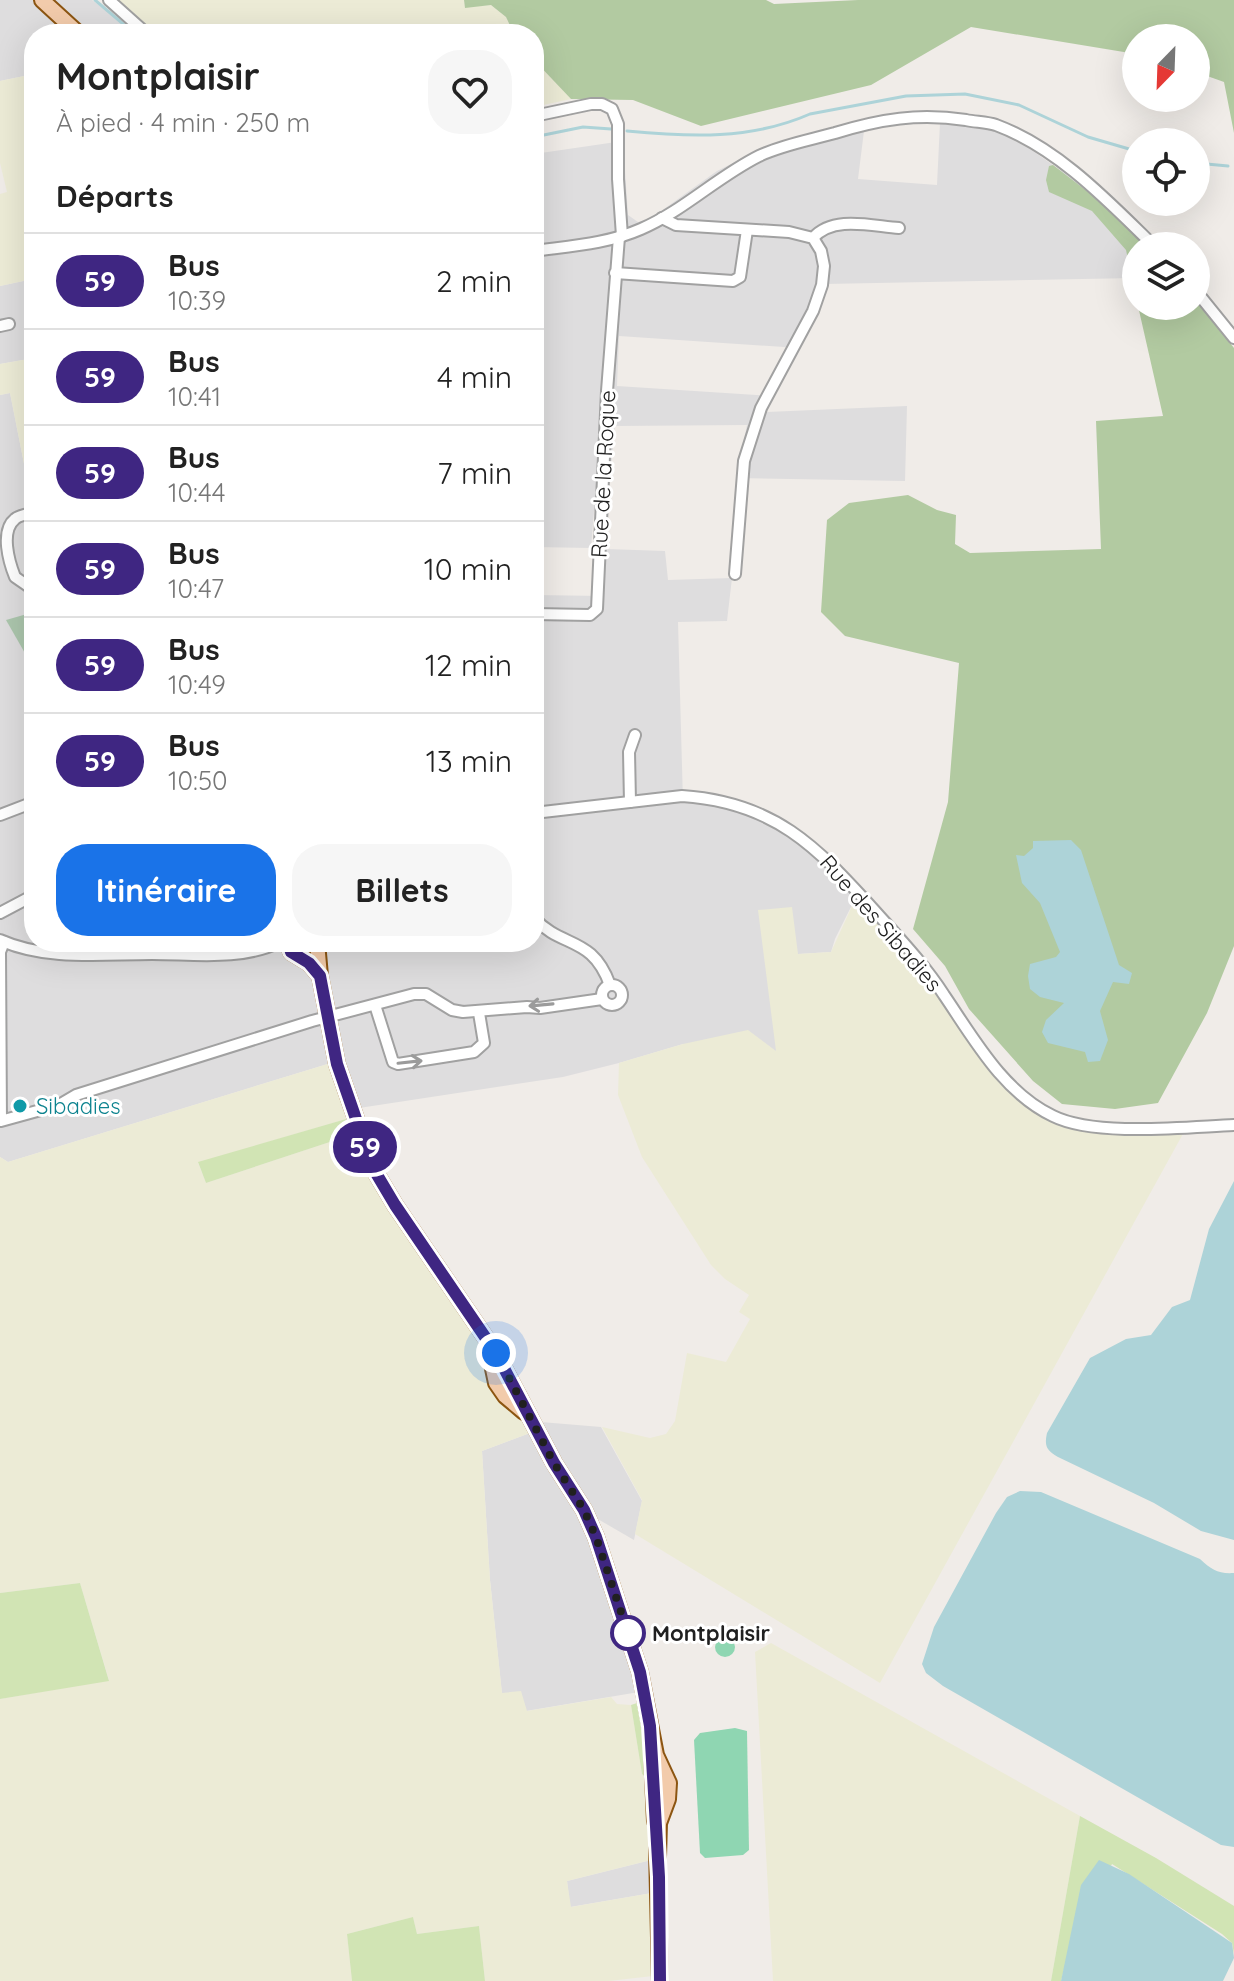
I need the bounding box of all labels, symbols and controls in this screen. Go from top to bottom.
north arrow [1122,24,1210,112]
map controls [1122,24,1210,320]
button: heart [428,50,512,134]
text: Montplaisir [56,52,260,100]
text: À pied · 4 min · 250 m [56,106,310,139]
button: locate [1122,128,1210,216]
text: Départs [56,177,173,215]
button: layers [1122,232,1210,320]
text: Bus [168,246,220,284]
text: 2 min [436,262,512,300]
text: 59 [84,263,116,298]
text: 10:39 [168,284,226,317]
text: Bus [168,342,220,380]
text: 4 min [437,358,512,396]
text: 59 [84,359,116,394]
text: 10:41 [168,380,221,413]
street label: Rue de la Roque [585,389,621,559]
text: Bus [168,438,220,476]
text: 7 min [437,454,512,492]
text: 59 [84,455,116,490]
text: 10:44 [168,476,225,509]
text: Bus [168,534,220,572]
text: 10 min [424,550,512,588]
text: 59 [84,551,116,586]
text: 10:47 [168,572,224,605]
text: Bus [168,630,220,668]
text: 12 min [425,646,512,684]
text: 59 [84,647,116,682]
text: 10:49 [168,668,226,701]
text: Bus [168,726,220,764]
text: 13 min [426,742,512,780]
text: 59 [84,743,116,778]
text: 10:50 [168,764,228,797]
button: Itinéraire [56,844,276,936]
button: Billets [292,844,512,936]
street label: Rue des Sibadies [814,849,948,997]
one-way arrow [528,998,555,1013]
one-way arrow [397,1055,423,1070]
place label: Sibadies [36,1092,121,1120]
marker: Sibadies [11,1097,29,1115]
line badge: 59 [329,1121,401,1173]
text: 59 [349,1129,381,1164]
your location [476,1333,516,1373]
marker: Montplaisir [611,1616,645,1650]
place label: Montplaisir [652,1619,770,1647]

